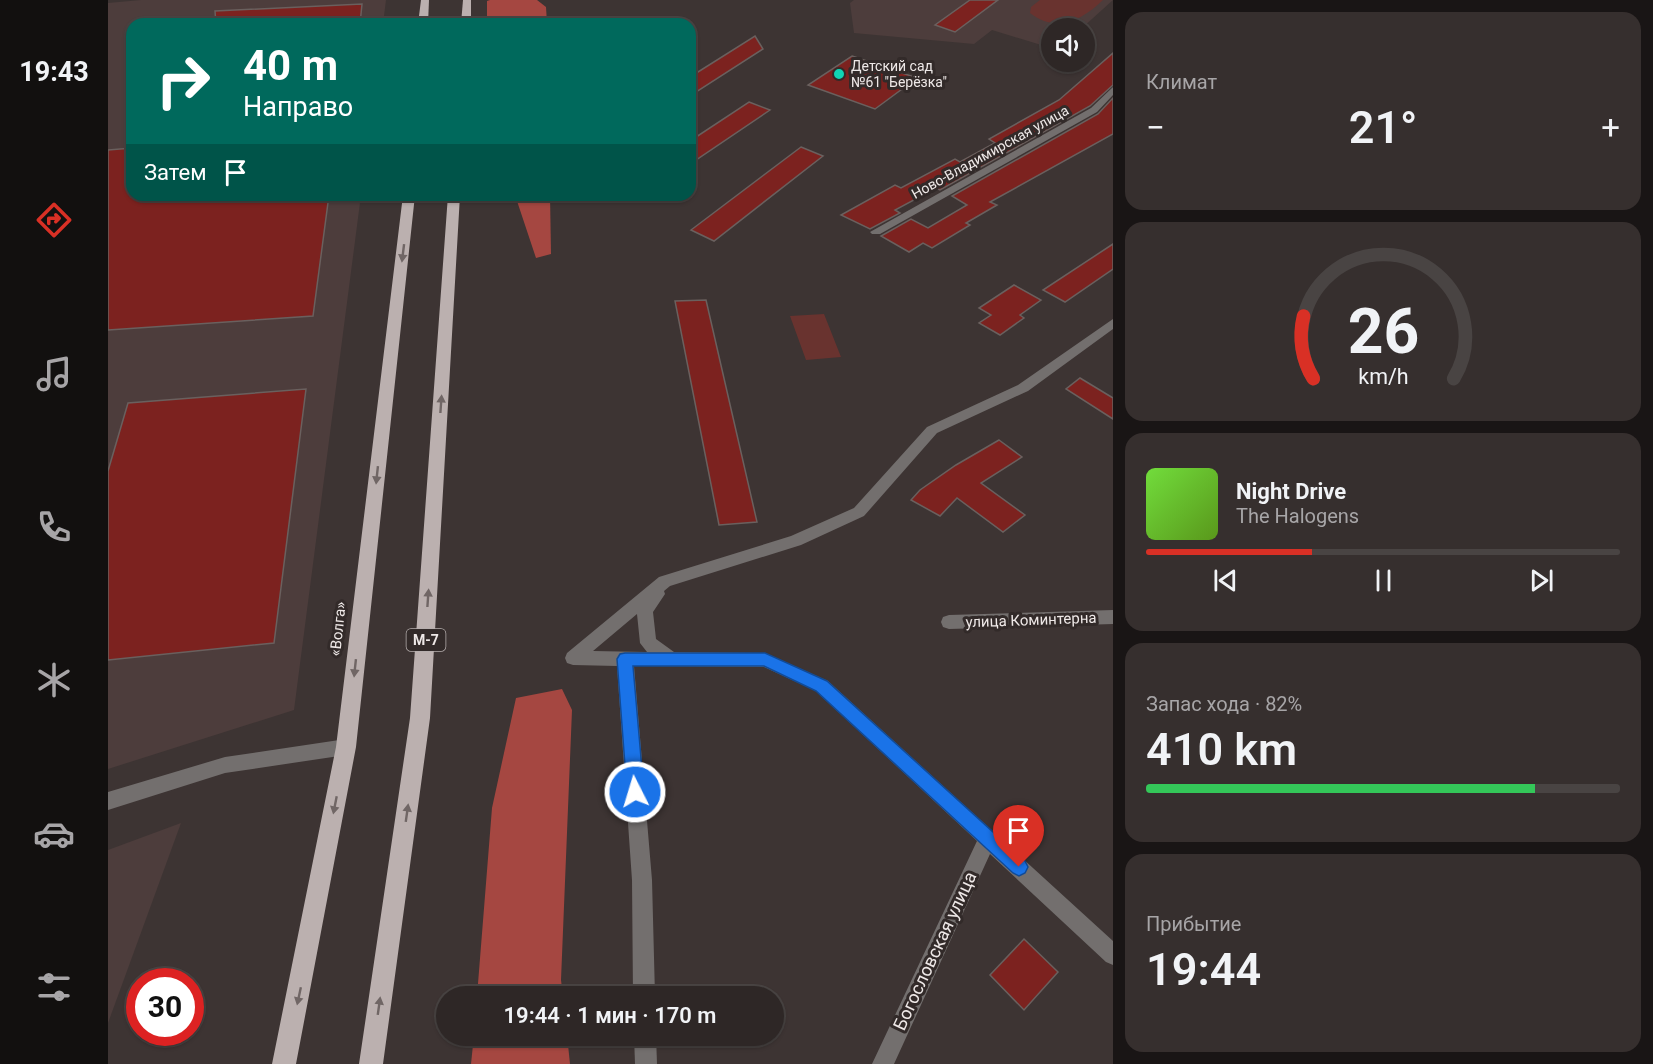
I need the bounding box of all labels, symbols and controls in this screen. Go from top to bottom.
map controls [1041,18,1095,72]
button: sound [1041,18,1095,72]
text: 40 m [243,41,338,90]
icon: right [144,42,222,120]
text: 19:43 [19,56,89,88]
place label: Детский сад №61 "Берёзка" [851,58,947,90]
marker: Детский сад №61 "Берёзка" [832,67,846,81]
text: Климат [1146,70,1217,94]
text: Направо [243,91,353,123]
text: 21° [1349,101,1417,154]
street label: Ново-Владимирская улица [909,102,1071,202]
text: − [1146,108,1165,147]
text: + [1601,108,1620,147]
icon: arrive [219,156,252,189]
text: Затем [144,160,207,185]
icon: directions [33,199,75,241]
one-way arrow [398,244,407,263]
text: 26 [1347,295,1419,368]
icon: music [33,353,75,395]
text: km/h [1358,364,1408,389]
one-way arrow [436,394,446,413]
one-way arrow [372,465,382,484]
text: Night Drive [1236,479,1346,504]
text: The Halogens [1236,504,1359,528]
icon: phone [33,506,75,548]
icon: previous [1209,564,1242,597]
icon: pause [1367,564,1400,597]
icon: next [1525,564,1558,597]
one-way arrow [424,589,433,608]
street label: «Волга» [326,601,350,657]
street label: улица Коминтерна [965,609,1097,631]
road number: М-7 [406,629,446,651]
icon: climate [33,659,75,701]
one-way arrow [350,659,360,678]
text: Запас хода · 82% [1146,692,1302,716]
text: 410 km [1146,723,1297,776]
position arrow [603,760,667,824]
one-way arrow [331,795,340,814]
one-way arrow [402,803,411,822]
pin [993,805,1044,867]
icon: car [33,813,75,855]
icon: arrive [1002,814,1035,847]
street label: Богословская улица [889,868,980,1033]
text: Прибытие [1146,912,1241,936]
text: 19:44 [1146,943,1261,996]
icon: filters [33,966,75,1008]
speed limit sign: 30 [126,968,204,1046]
one-way arrow [294,987,303,1006]
one-way arrow [375,996,384,1015]
text: 19:44 · 1 мин · 170 m [504,1003,716,1028]

